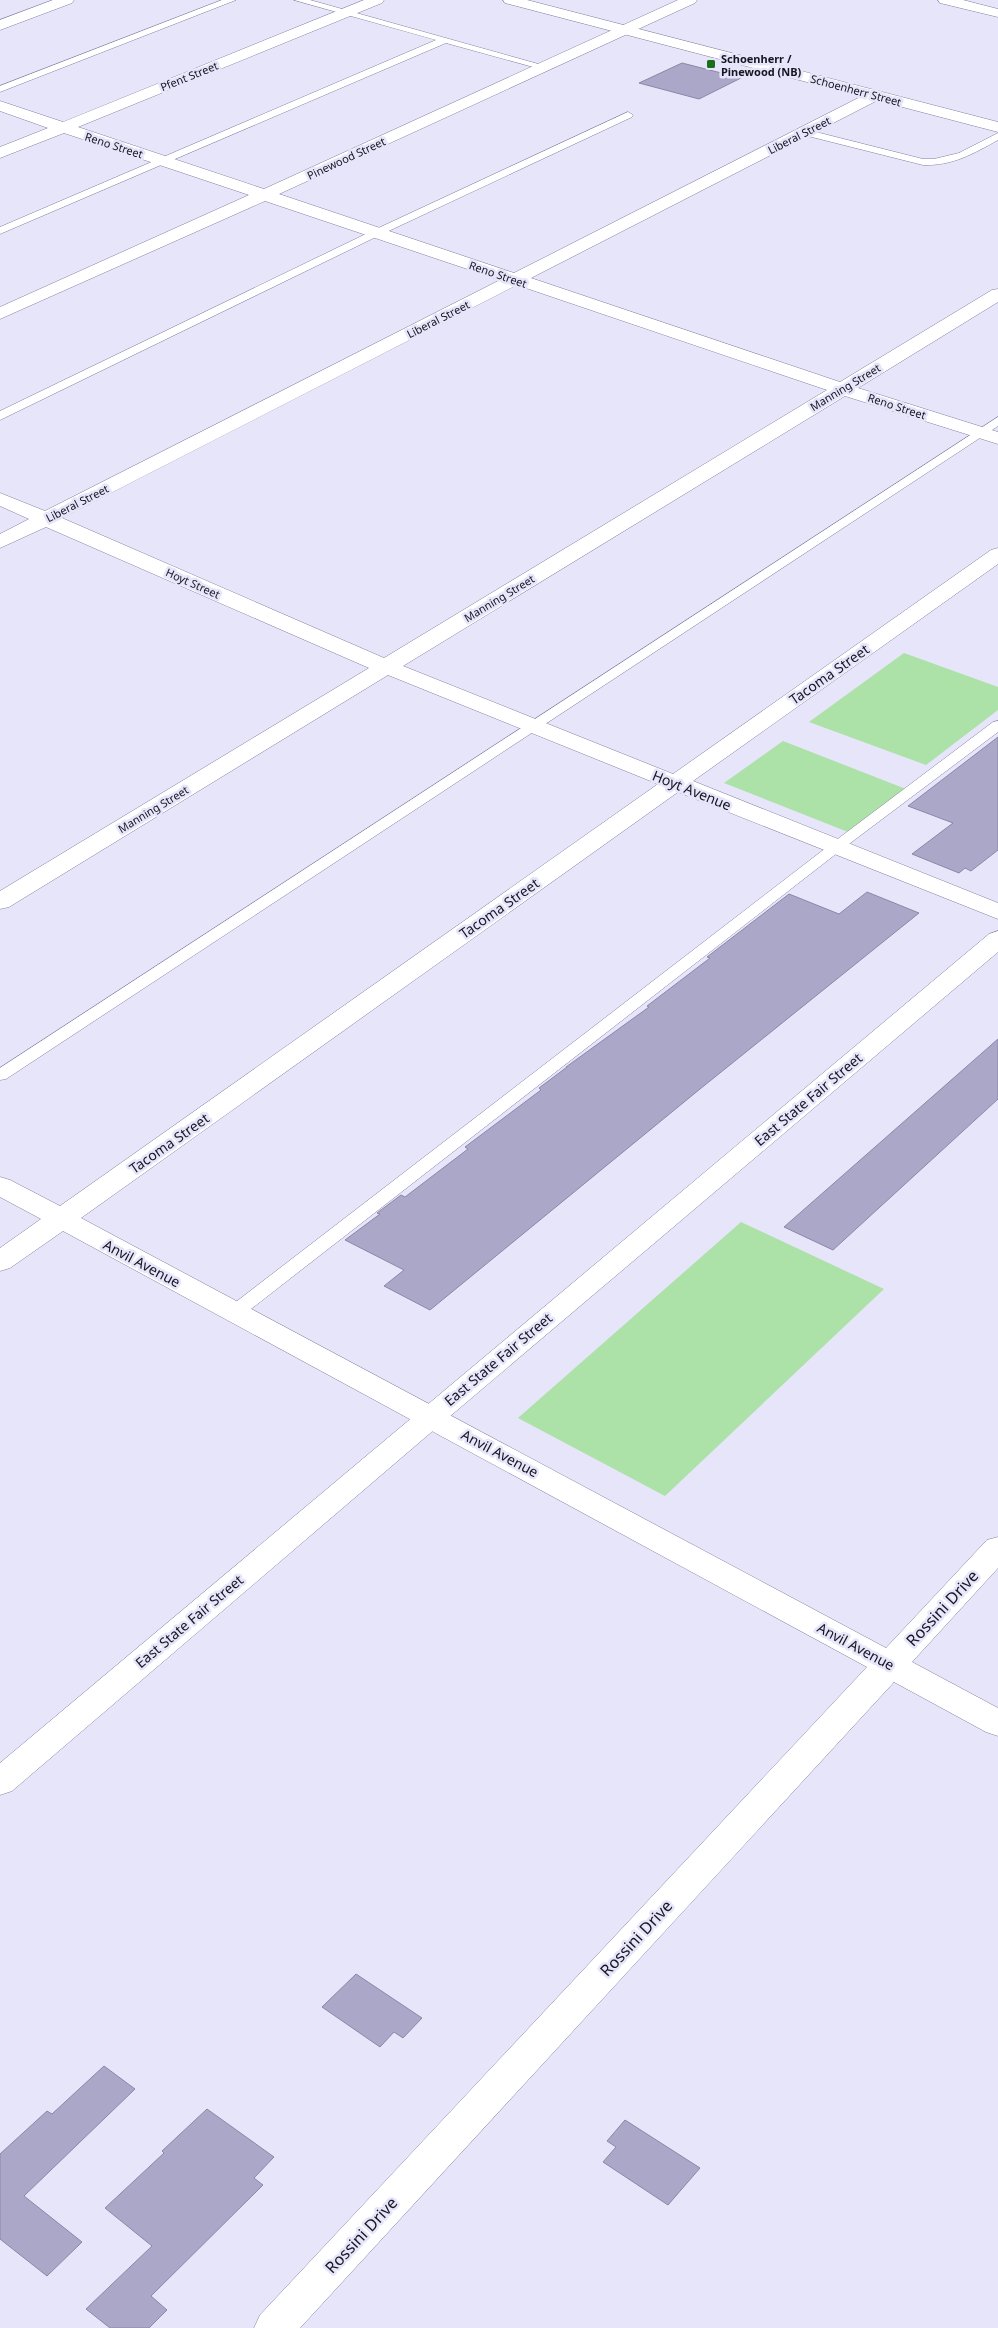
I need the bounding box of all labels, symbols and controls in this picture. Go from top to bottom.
place label: Schoenherr / Pinewood (NB) [721,51,802,79]
street label: Pfent Street [158,58,220,94]
marker: Schoenherr / Pinewood (NB) [705,58,717,70]
street label: Schoenherr Street [809,71,903,109]
street label: Liberal Street [765,113,833,157]
street label: Reno Street [83,129,145,161]
street label: Pinewood Street [305,133,388,183]
street label: Reno Street [467,257,529,291]
street label: Liberal Street [404,297,472,341]
street label: Manning Street [807,360,883,414]
street label: Reno Street [866,390,928,422]
street label: Liberal Street [43,481,111,525]
street label: Hoyt Street [164,564,222,602]
street label: Manning Street [461,571,537,625]
street label: Tacoma Street [785,639,873,709]
street label: Hoyt Avenue [650,766,734,814]
street label: Manning Street [115,782,191,836]
street label: Tacoma Street [455,873,543,943]
street label: East State Fair Street [750,1048,866,1150]
street label: Tacoma Street [125,1108,213,1178]
street label: Anvil Avenue [100,1235,184,1291]
street label: East State Fair Street [440,1308,556,1410]
street label: Anvil Avenue [458,1425,542,1481]
street label: Rossini Drive [901,1565,983,1651]
street label: East State Fair Street [131,1570,247,1672]
street label: Anvil Avenue [814,1618,898,1674]
street label: Rossini Drive [595,1895,677,1981]
street label: Rossini Drive [320,2192,402,2278]

